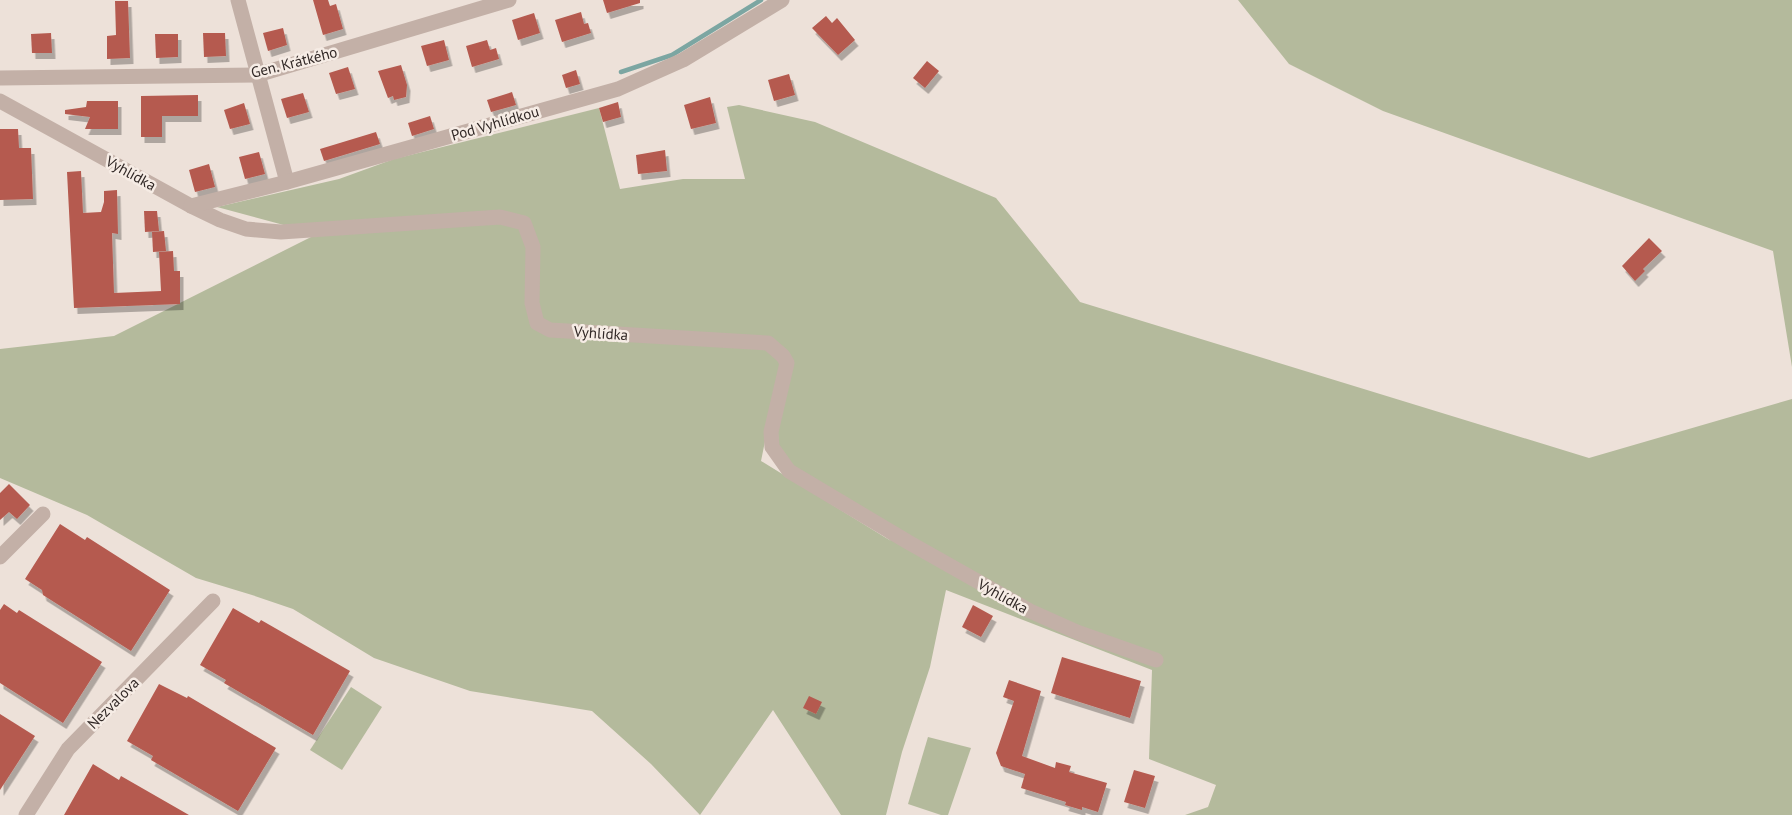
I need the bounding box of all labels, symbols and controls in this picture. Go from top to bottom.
street label: Gen. Krátkého [249,42,339,82]
street label: Pod Vyhlídkou [449,101,541,145]
street label: Vyhlídka [102,151,159,195]
street label: Vyhlídka [572,322,629,344]
street label: Vyhlídka [974,574,1031,618]
street label: Nezvalova [83,673,143,733]

